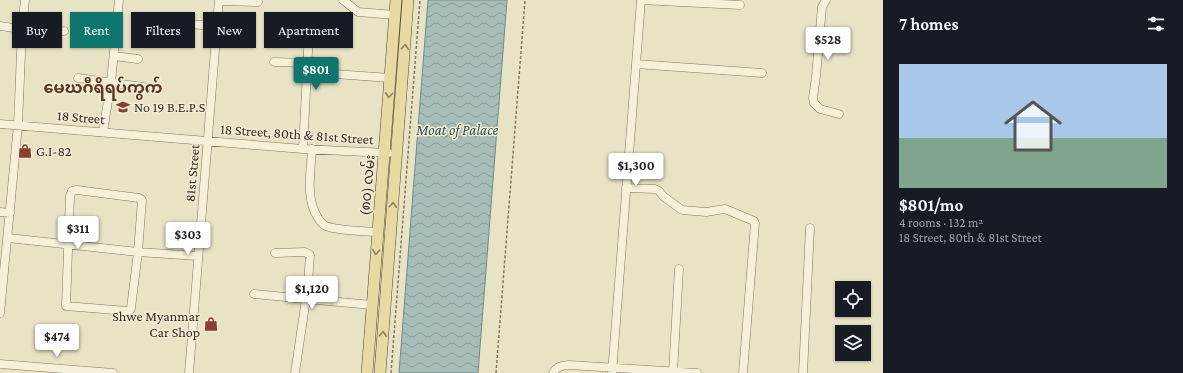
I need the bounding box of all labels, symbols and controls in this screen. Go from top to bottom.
chip: Buy [12,12,62,48]
chip: Rent [70,12,123,48]
chip: Filters [131,12,195,48]
chip: New [203,12,256,48]
chip: Apartment [264,12,353,48]
icon: filters [1145,13,1167,35]
text: 7 homes [899,15,958,34]
pin: $528 [804,27,852,61]
text: $528 [815,32,841,47]
one-way arrow [400,44,409,50]
pin: $801 [292,57,340,91]
text: $801 [303,62,329,77]
district label: မေဃဂီရိရပ်ကွက် [43,76,163,101]
icon: home [997,90,1069,162]
one-way arrow [384,92,393,98]
school or university icon: No 19 B.E.P.S [115,99,131,115]
place label: No 19 B.E.P.S [134,99,206,115]
street label: 18 Street [57,107,106,127]
street label: 18 Street, 80th & 81st Street [220,121,375,147]
water label: Moat of Palace [415,122,498,139]
shop icon: G.I-82 [17,143,33,159]
place label: G.I-82 [36,143,72,159]
street label: 81st Street [182,143,203,202]
pin: $1,300 [603,153,669,187]
street label: (၈၀) လမ်း [354,154,379,216]
text: $1,300 [617,158,655,173]
text: $801/mo [899,196,963,215]
one-way arrow [389,201,398,208]
text: 4 rooms · 132 m² [899,215,983,230]
pin: $311 [54,216,102,250]
text: $311 [67,221,89,236]
pin: $303 [164,222,212,256]
text: $303 [175,227,201,242]
text: 18 Street, 80th & 81st Street [899,230,1042,245]
one-way arrow [372,249,381,255]
pin: $1,120 [279,276,345,310]
text: $1,120 [295,281,329,296]
map controls [835,281,871,361]
button: locate [835,281,871,317]
place label: Shwe Myanmar Car Shop [112,308,200,340]
shop icon: Shwe Myanmar Car Shop [203,316,219,332]
pin: $474 [33,324,81,358]
button: layers [835,325,871,361]
text: $474 [44,329,70,344]
one-way arrow [379,331,388,337]

